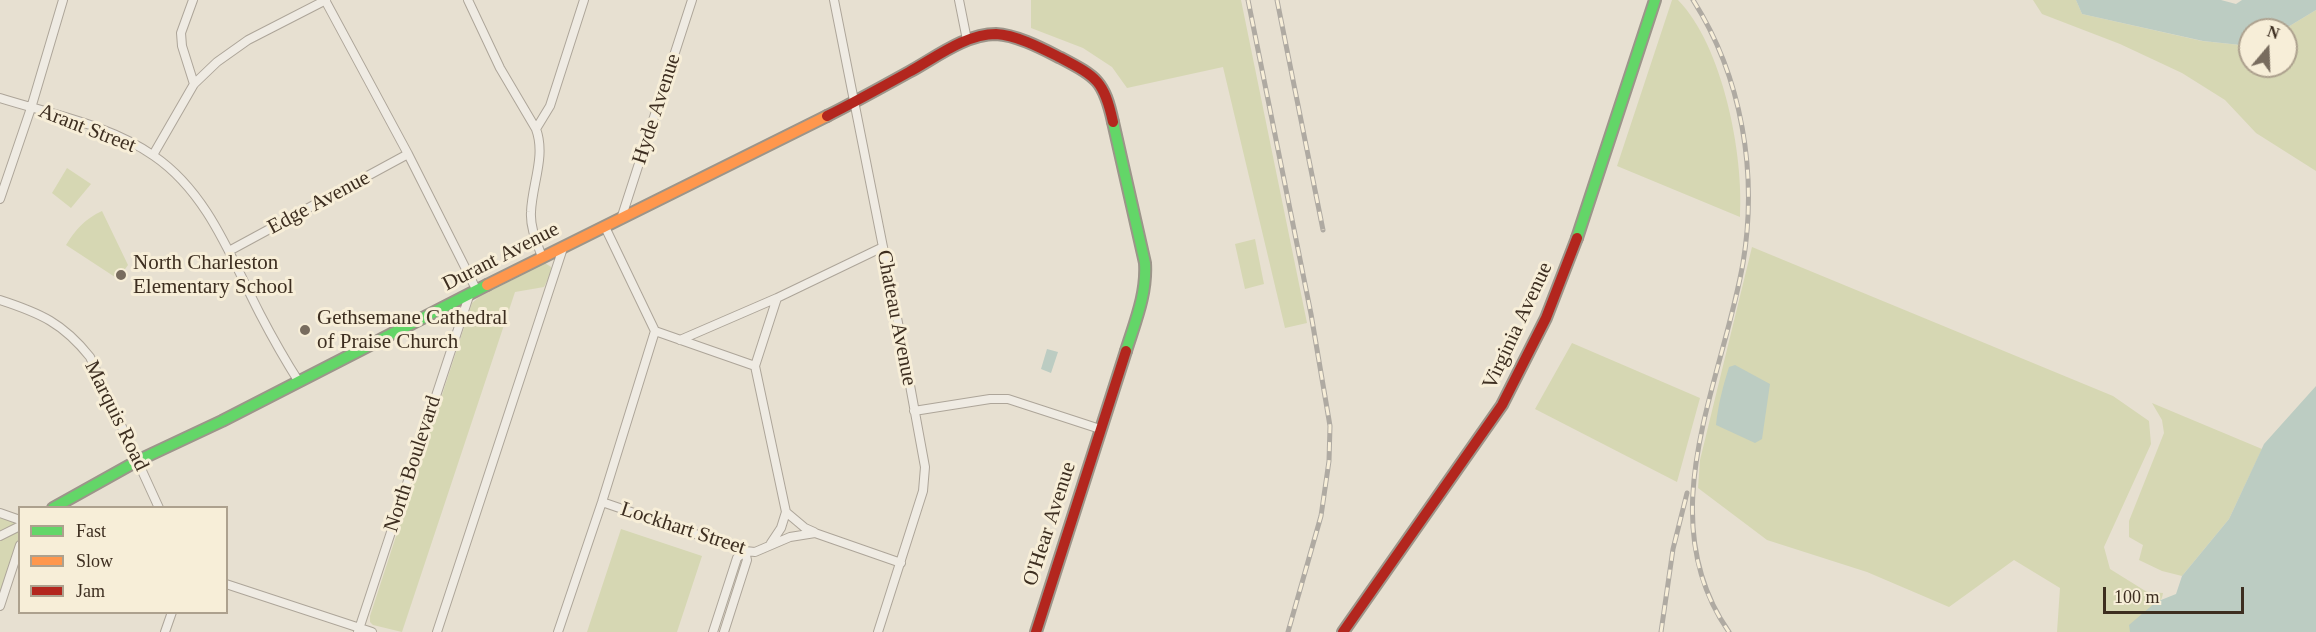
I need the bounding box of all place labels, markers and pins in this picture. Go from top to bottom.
place label: North Charleston Elementary School [133,250,293,300]
marker: North Charleston Elementary School [114,268,128,282]
place label: Gethsemane Cathedral of Praise Church [317,305,508,355]
marker: Gethsemane Cathedral of Praise Church [298,323,312,337]

